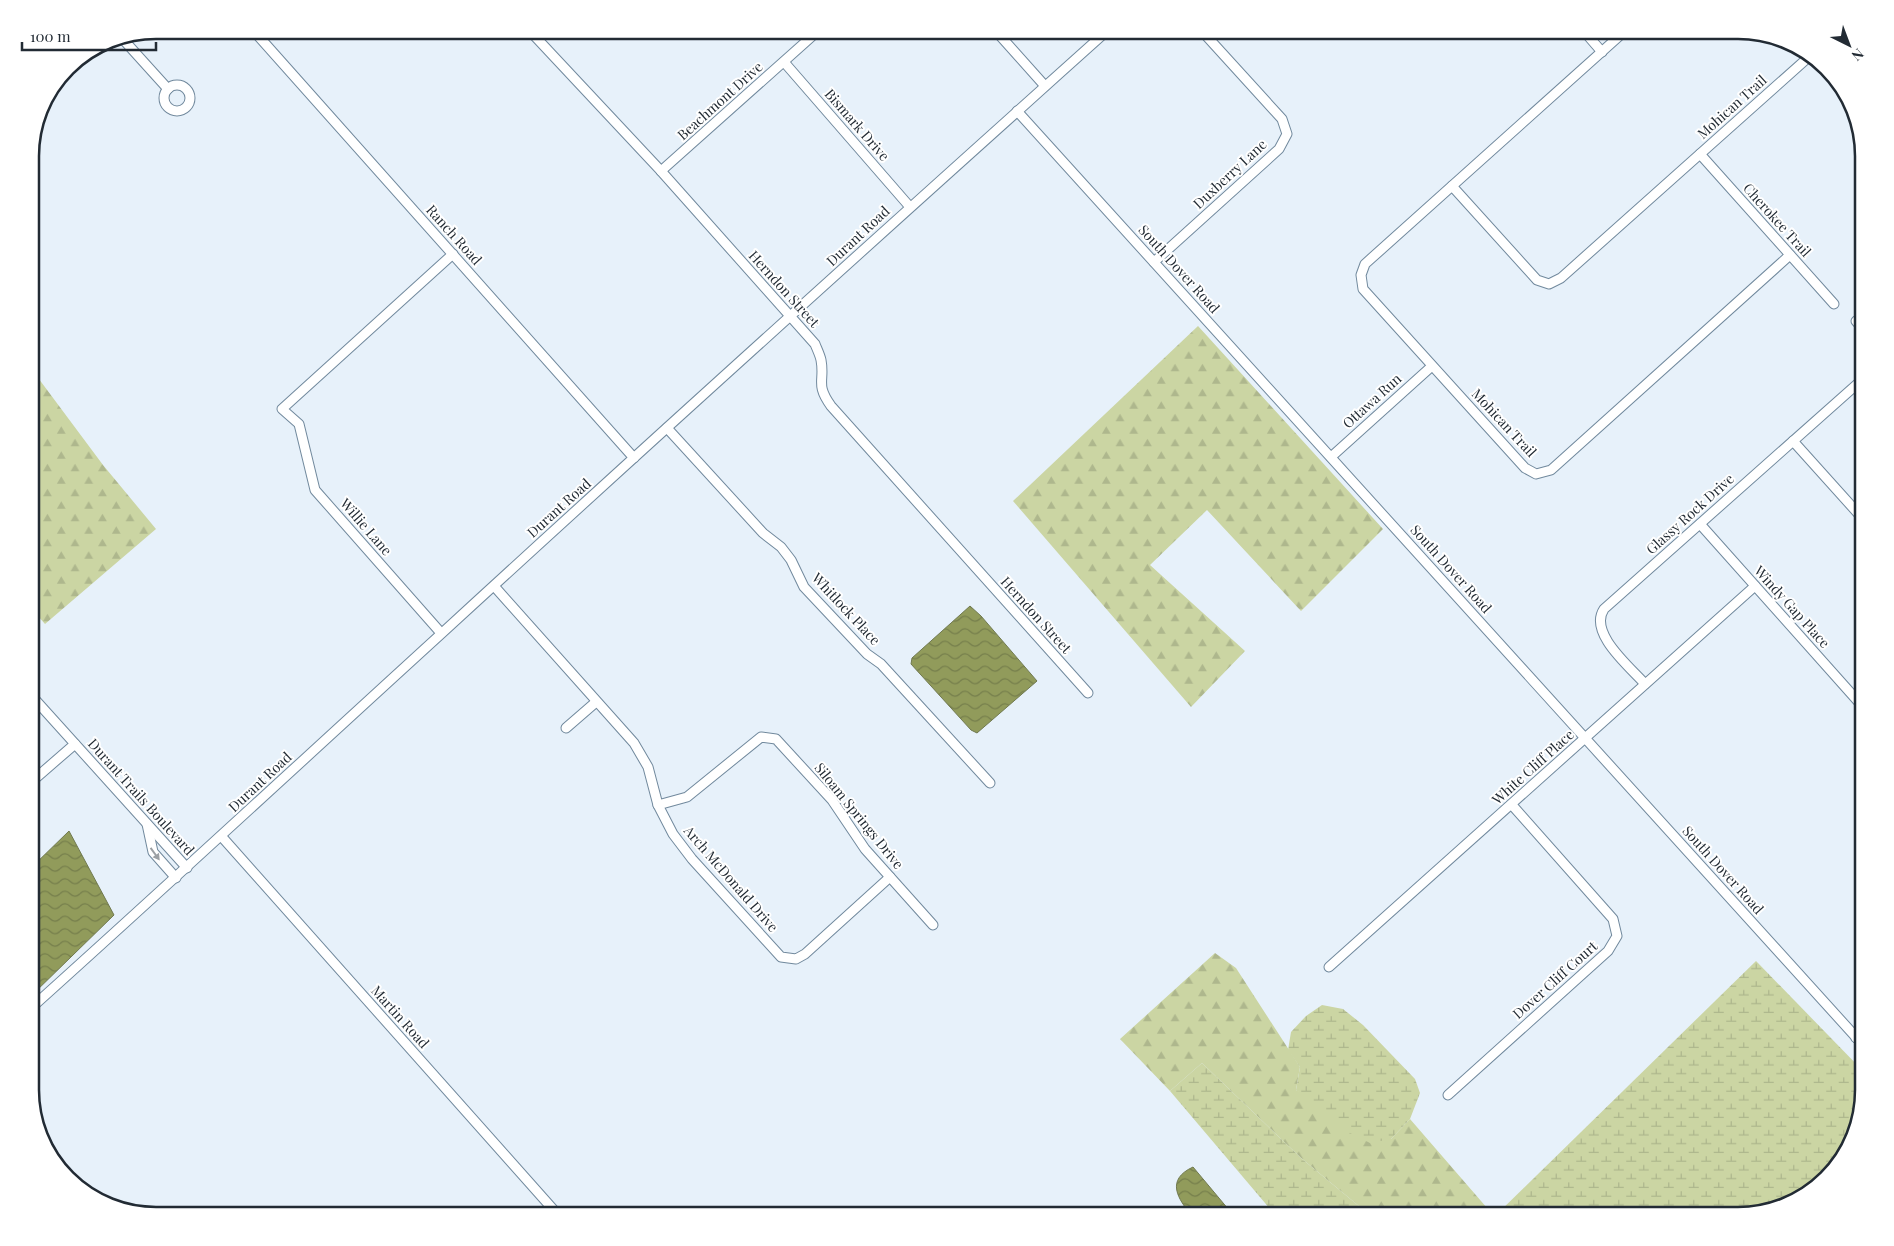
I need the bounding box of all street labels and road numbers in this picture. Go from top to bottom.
street label: Beachmont Drive [673,57,766,144]
street label: Mohican Trail [1693,70,1770,143]
street label: Bismark Drive [821,85,894,165]
street label: Duxberry Lane [1189,135,1270,213]
street label: Cherokee Trail [1739,179,1816,261]
street label: Ranch Road [422,201,486,269]
street label: Durant Road [822,201,893,270]
street label: South Dover Road [1135,220,1224,317]
street label: Herndon Street [745,246,825,332]
street label: Ottawa Run [1338,369,1406,432]
street label: Mohican Trail [1468,384,1541,461]
street label: Glassy Rock Drive [1642,469,1738,558]
street label: Durant Road [523,474,595,541]
street label: Willie Lane [336,493,396,559]
street label: South Dover Road [1407,520,1496,617]
street label: Windy Gap Place [1750,561,1834,652]
street label: Whitlock Place [807,568,885,649]
street label: Herndon Street [997,572,1077,658]
street label: White Cliff Place [1487,725,1578,809]
street label: Durant Trails Boulevard [84,734,199,859]
street label: Durant Road [224,747,295,816]
street label: Siloam Springs Drive [811,759,908,873]
street label: Arch McDonald Drive [679,821,783,936]
street label: South Dover Road [1679,821,1768,918]
street label: Dover Cliff Court [1508,936,1602,1023]
street label: Martin Road [367,981,434,1052]

